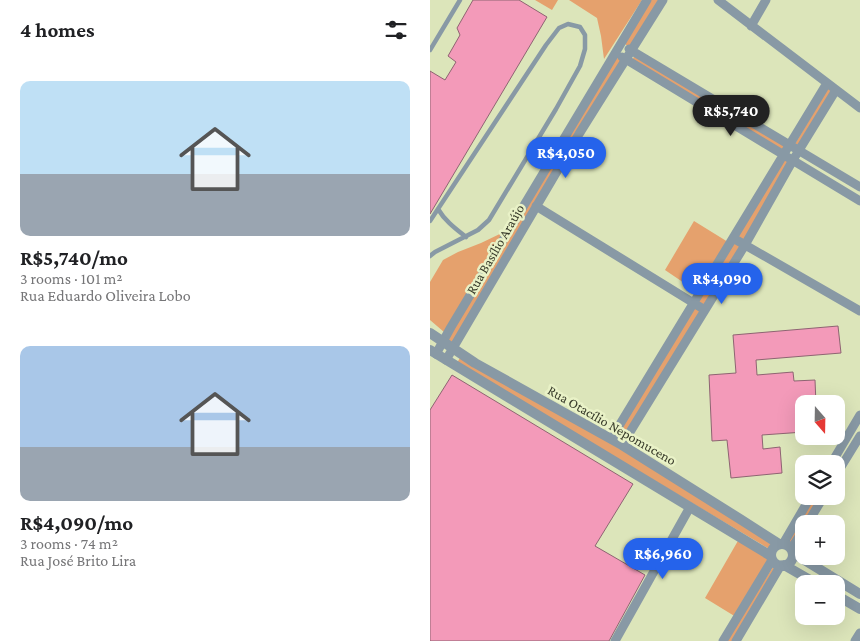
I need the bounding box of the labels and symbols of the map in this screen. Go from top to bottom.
pin: R$5,740 [685,94,777,137]
pin: R$4,050 [520,136,612,179]
street label: Rua Basílio Araújo [463,201,528,297]
pin: R$4,090 [676,262,768,305]
street label: Rua Otacílio Nepomuceno [545,382,679,468]
north arrow [795,395,845,445]
pin: R$6,960 [617,538,709,580]

